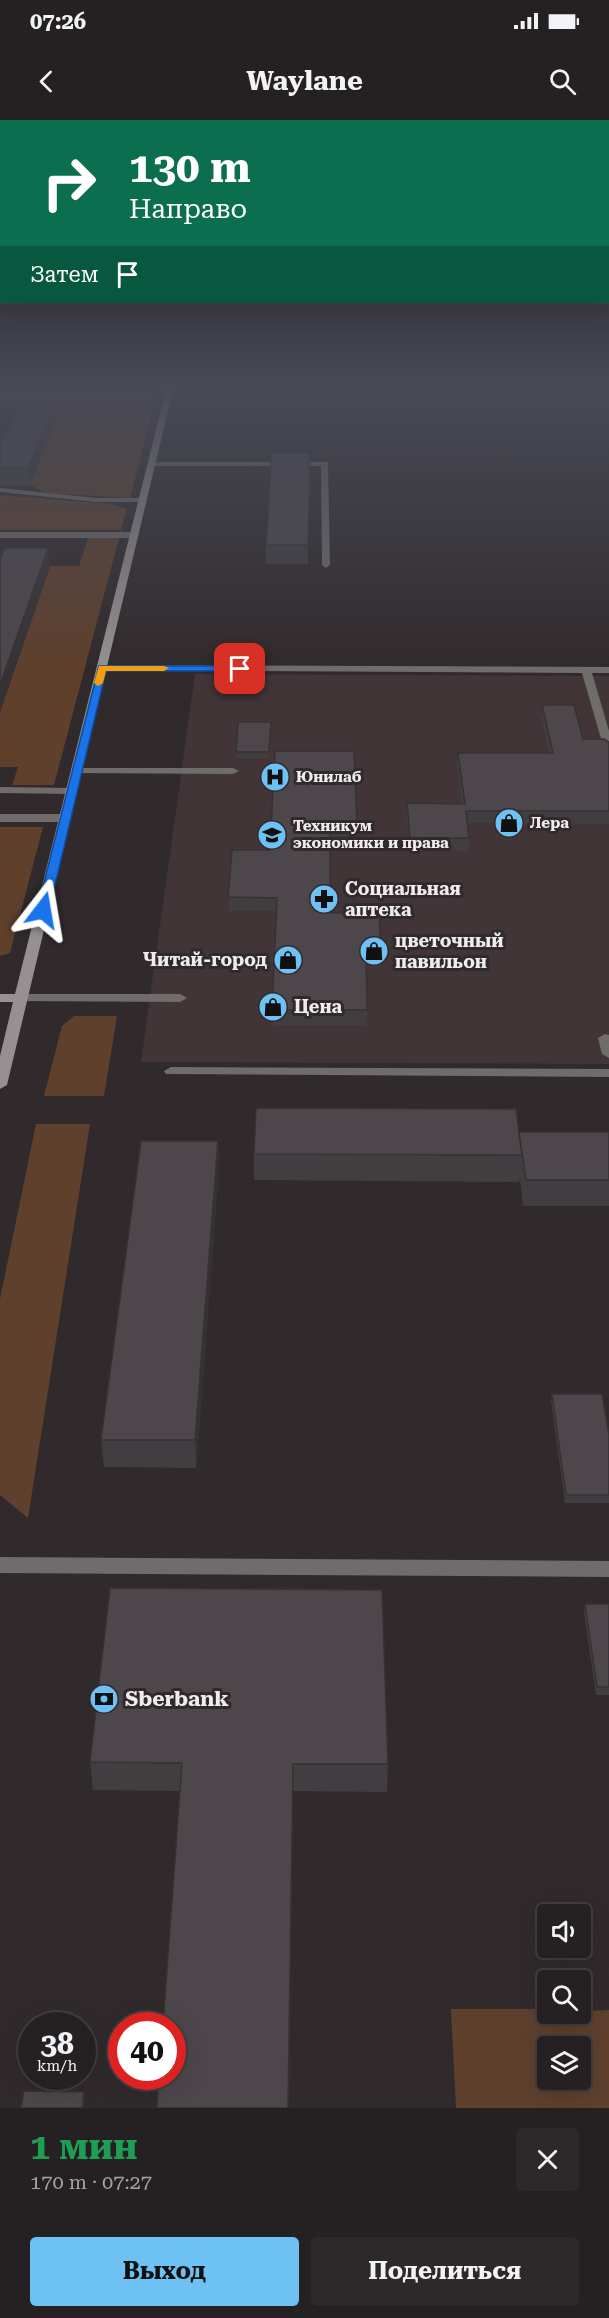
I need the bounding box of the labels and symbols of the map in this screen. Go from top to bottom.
pin [214,643,265,694]
hospital icon: Юнилаб [259,761,291,793]
place label: Юнилаб [296,768,362,786]
shop icon: Лера [493,807,525,839]
place label: Лера [530,814,569,832]
place label: Техникум экономики и права [293,817,449,852]
school or university icon: Техникум экономики и права [256,819,288,851]
position arrow [11,878,75,942]
place label: Социальная аптека [345,878,461,920]
pharmacy icon: Социальная аптека [308,883,340,915]
place label: цветочный павильон [395,930,504,972]
shop icon: цветочный павильон [358,935,390,967]
shop icon: Читай-город [272,944,304,976]
place label: Читай-город [143,949,267,970]
shop icon: Цена [257,991,289,1023]
place label: Цена [294,996,343,1017]
bank icon: Sberbank [88,1683,120,1715]
place label: Sberbank [125,1687,229,1711]
speed limit sign: 40 [108,2012,186,2090]

